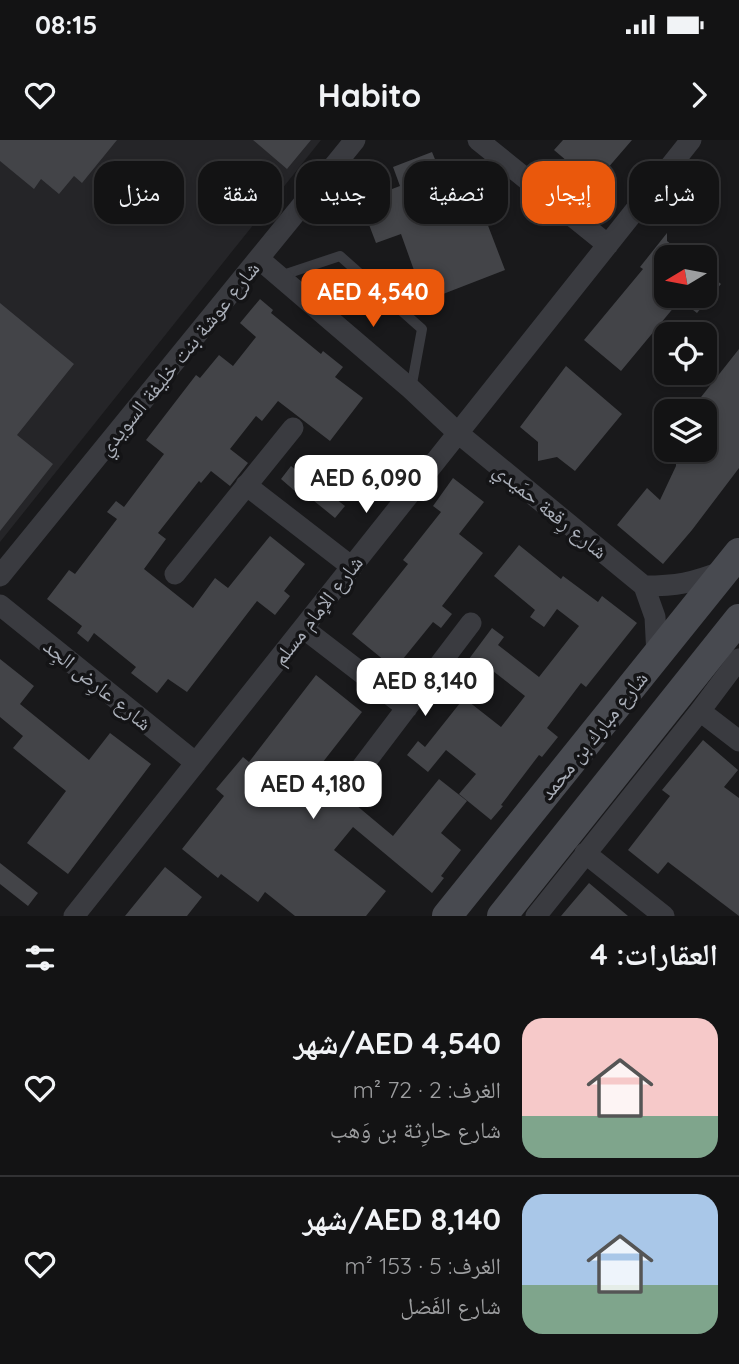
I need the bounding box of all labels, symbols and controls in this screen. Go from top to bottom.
text: 08:15 [35,8,97,41]
text: Habito [318,75,421,115]
icon: heart [21,76,59,114]
icon: forward [680,76,718,114]
chip: منزل [94,161,184,224]
chip: شقة [198,161,282,224]
chip: جديد [296,161,390,224]
chip: تصفية [404,161,508,224]
chip: إيجار [522,161,615,224]
chip: شراء [629,161,719,224]
north arrow [654,245,718,308]
map controls [654,245,717,462]
street label: شارع عوشة بنت خليفة السويدي [92,256,268,463]
pin: AED 4,540 [293,270,453,329]
text: AED 4,540 [317,277,429,306]
button: locate [654,322,717,385]
button: layers [654,399,717,462]
pin: AED 6,090 [286,456,446,515]
street label: شارع رِقعة حمَيدي [486,456,613,567]
text: AED 6,090 [310,463,422,492]
street label: شارع الإمام مسلم [266,550,370,671]
street label: شارع عارِض الجِد [36,632,157,738]
pin: AED 8,140 [345,658,505,718]
street label: شارع مبارك بن محمد [533,665,654,805]
text: AED 8,140 [373,666,477,695]
pin: AED 4,180 [233,762,393,821]
text: AED 4,180 [261,769,365,798]
text: العقارات: 4 [590,935,718,973]
icon: filters [21,939,59,977]
text: AED 4,540/شهر [294,1024,501,1062]
icon: home [578,1046,662,1130]
icon: heart [21,1069,59,1107]
text: الغرف: 2 · 72 m² [353,1075,501,1104]
text: شارع حارِثة بن وَهب [330,1115,501,1144]
text: AED 8,140/شهر [303,1200,501,1238]
icon: home [578,1222,662,1306]
icon: heart [21,1245,59,1283]
text: الغرف: 5 · 153 m² [344,1251,501,1280]
text: شارع الفَضل [400,1291,501,1320]

